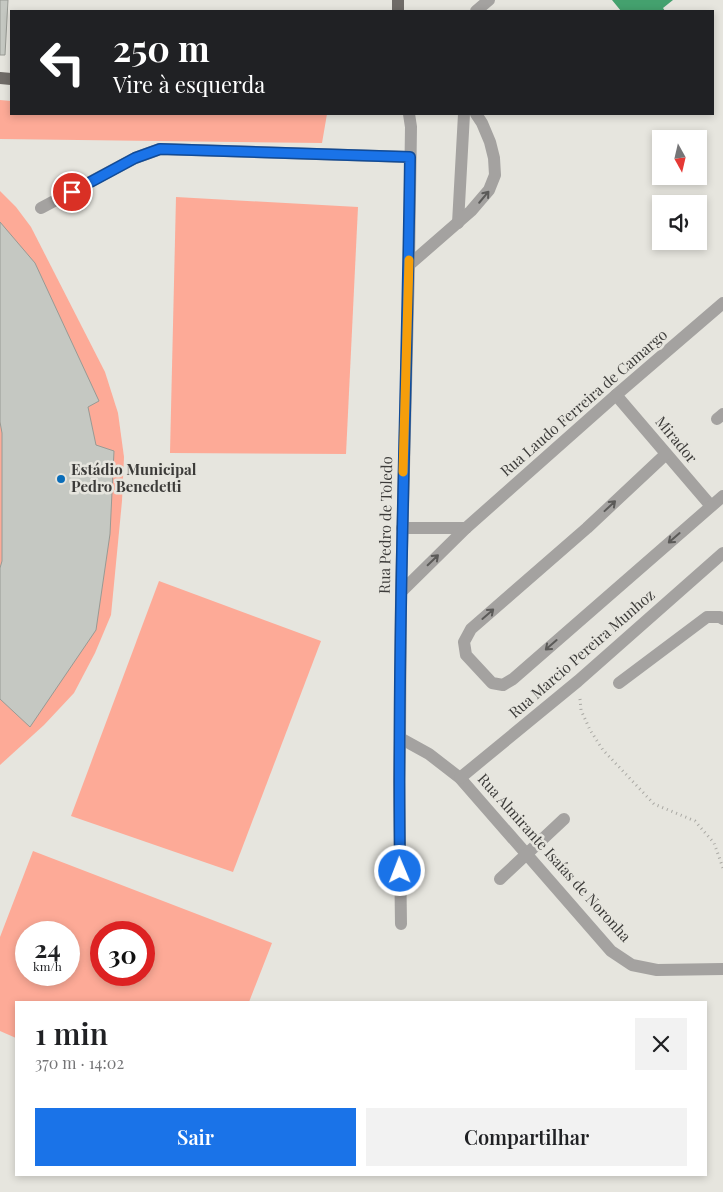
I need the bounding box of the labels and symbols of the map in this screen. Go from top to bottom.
north arrow [652,130,708,185]
pin [51,171,93,213]
one-way arrow [478,190,489,203]
street label: Rua Laudo Ferreira de Camargo [496,324,671,480]
street label: Mirador [651,412,702,467]
street label: Rua Pedro de Toledo [374,456,396,594]
place label: Estádio Municipal Pedro Benedetti [71,459,197,496]
marker: Estádio Municipal Pedro Benedetti [55,473,67,485]
one-way arrow [603,500,616,512]
one-way arrow [667,533,680,544]
one-way arrow [427,554,440,566]
street label: Rua Marcio Pereira Munhoz [504,584,658,722]
one-way arrow [482,608,495,620]
one-way arrow [545,640,558,651]
street label: Rua Almirante Isaías de Noronha [474,769,636,946]
position arrow [373,844,425,896]
speed limit sign: 30 [90,921,155,986]

